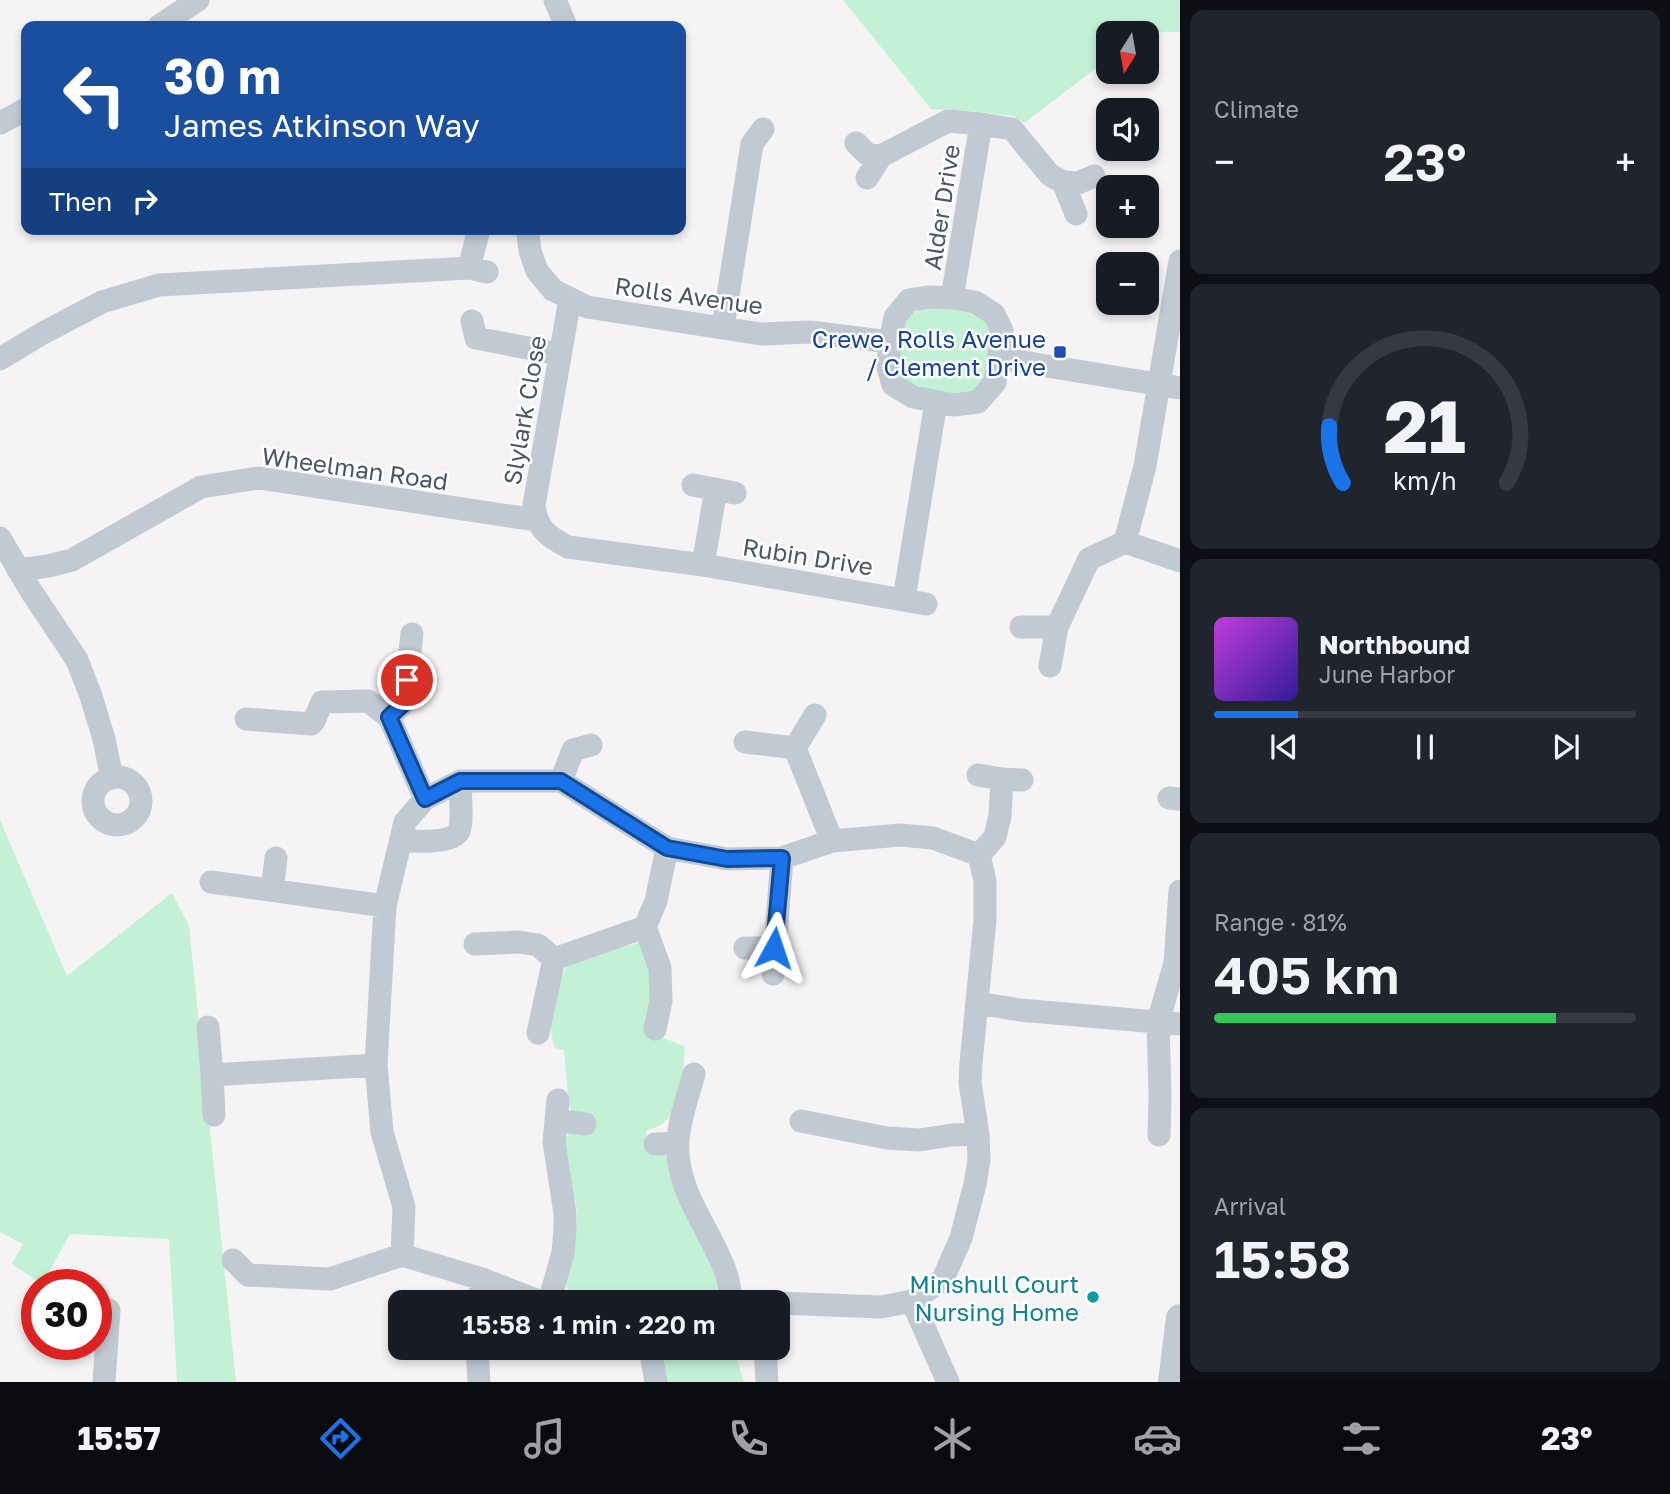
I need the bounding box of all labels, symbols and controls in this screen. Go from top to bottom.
north arrow [1096,21,1158,84]
map controls [1096,21,1159,315]
text: 30 m [164,46,281,105]
icon: left [49,49,140,140]
text: Climate [1214,95,1299,123]
button: sound [1096,98,1159,161]
text: James Atkinson Way [164,106,480,144]
text: 23° [1384,130,1466,192]
text: − [1214,139,1235,184]
text: + [1615,139,1636,184]
street label: Alder Drive [917,142,965,272]
button: + [1096,175,1159,238]
icon: right [126,182,164,220]
text: Then [49,186,112,217]
button: − [1096,252,1159,315]
street label: Rolls Avenue [613,270,765,320]
place label: Crewe, Rolls Avenue / Clement Drive [812,324,1046,381]
street label: Slylark Close [497,333,551,487]
marker: Crewe, Rolls Avenue / Clement Drive [1052,344,1068,360]
text: 21 [1384,382,1466,469]
street label: Wheelman Road [260,441,450,495]
text: km/h [1393,464,1457,495]
street label: Rubin Drive [741,531,875,581]
text: Northbound [1319,629,1470,660]
pin [377,650,437,710]
text: June Harbor [1319,660,1455,688]
icon: arrive [388,661,426,699]
icon: previous [1265,728,1303,766]
icon: pause [1406,728,1444,766]
icon: next [1547,728,1585,766]
text: Range · 81% [1214,908,1347,936]
position arrow [737,911,811,985]
text: 405 km [1214,943,1399,1005]
text: Arrival [1214,1192,1286,1220]
text: 15:58 [1214,1227,1351,1289]
speed limit sign: 30 [21,1269,112,1360]
place label: Minshull Court Nursing Home [909,1269,1079,1326]
marker: Minshull Court Nursing Home [1085,1289,1101,1305]
text: 15:58 · 1 min · 220 m [463,1309,715,1340]
icon: directions [316,1414,365,1463]
icon: music [520,1414,569,1463]
icon: phone [724,1414,773,1463]
icon: climate [928,1414,977,1463]
icon: car [1133,1414,1182,1463]
icon: filters [1337,1414,1386,1463]
text: 15:57 [78,1419,161,1457]
text: 23° [1541,1419,1592,1457]

